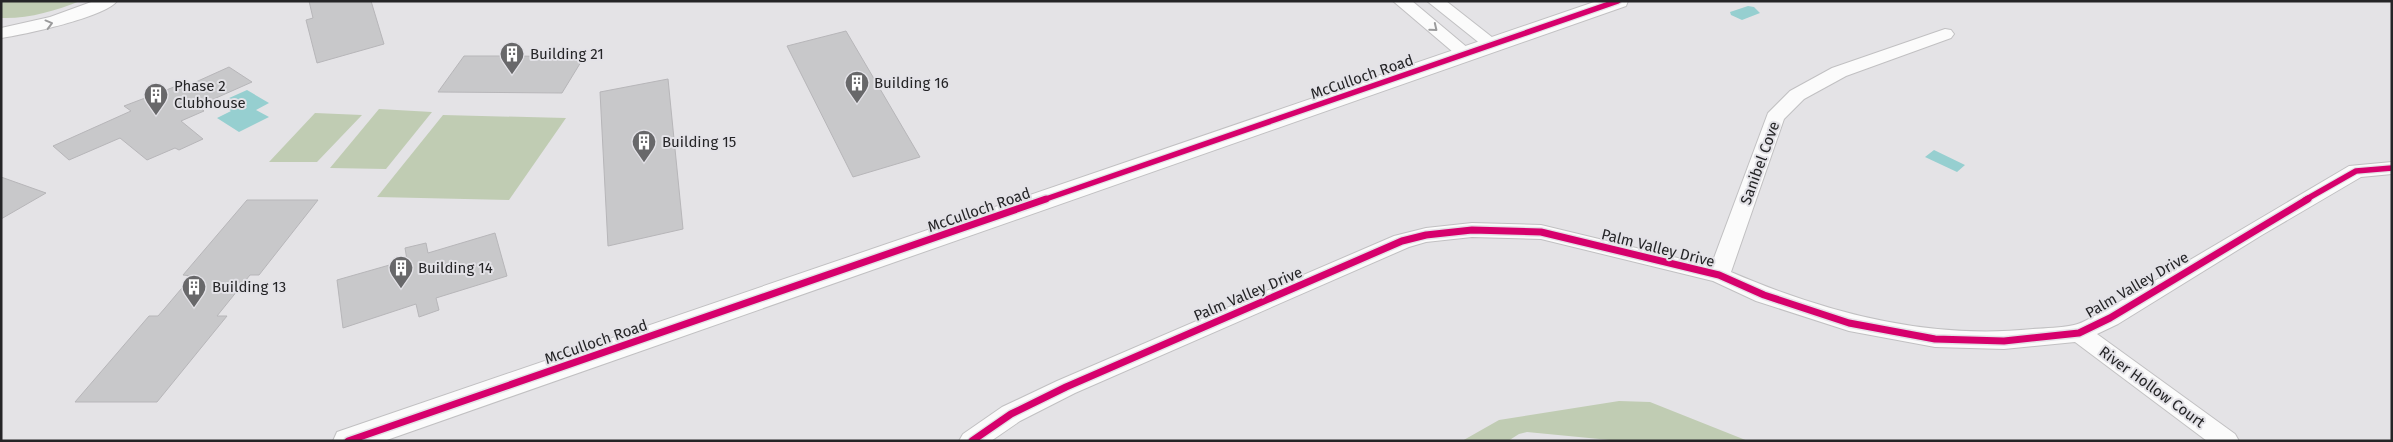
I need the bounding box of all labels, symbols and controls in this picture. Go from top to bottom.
one-way arrow [45,19,54,30]
one-way arrow [1428,22,1437,30]
building icon: Building 21 [499,41,525,75]
place label: Building 21 [530,45,604,63]
street label: McCulloch Road [1308,51,1416,103]
building icon: Building 16 [844,70,870,104]
place label: Building 16 [874,74,949,92]
place label: Phase 2 Clubhouse [174,77,246,112]
building icon: Phase 2 Clubhouse [143,82,169,116]
street label: Sanibel Cove [1737,119,1783,207]
building icon: Building 15 [631,129,657,163]
place label: Building 15 [662,133,736,151]
street label: McCulloch Road [925,184,1033,236]
street label: Palm Valley Drive [1599,225,1717,271]
street label: Palm Valley Drive [2082,248,2192,322]
building icon: Building 14 [388,255,414,289]
place label: Building 14 [418,259,493,277]
street label: Palm Valley Drive [1191,263,1305,325]
building icon: Building 13 [181,274,207,308]
place label: Building 13 [212,278,286,296]
street label: McCulloch Road [542,316,650,368]
street label: River Hollow Court [2096,343,2209,432]

